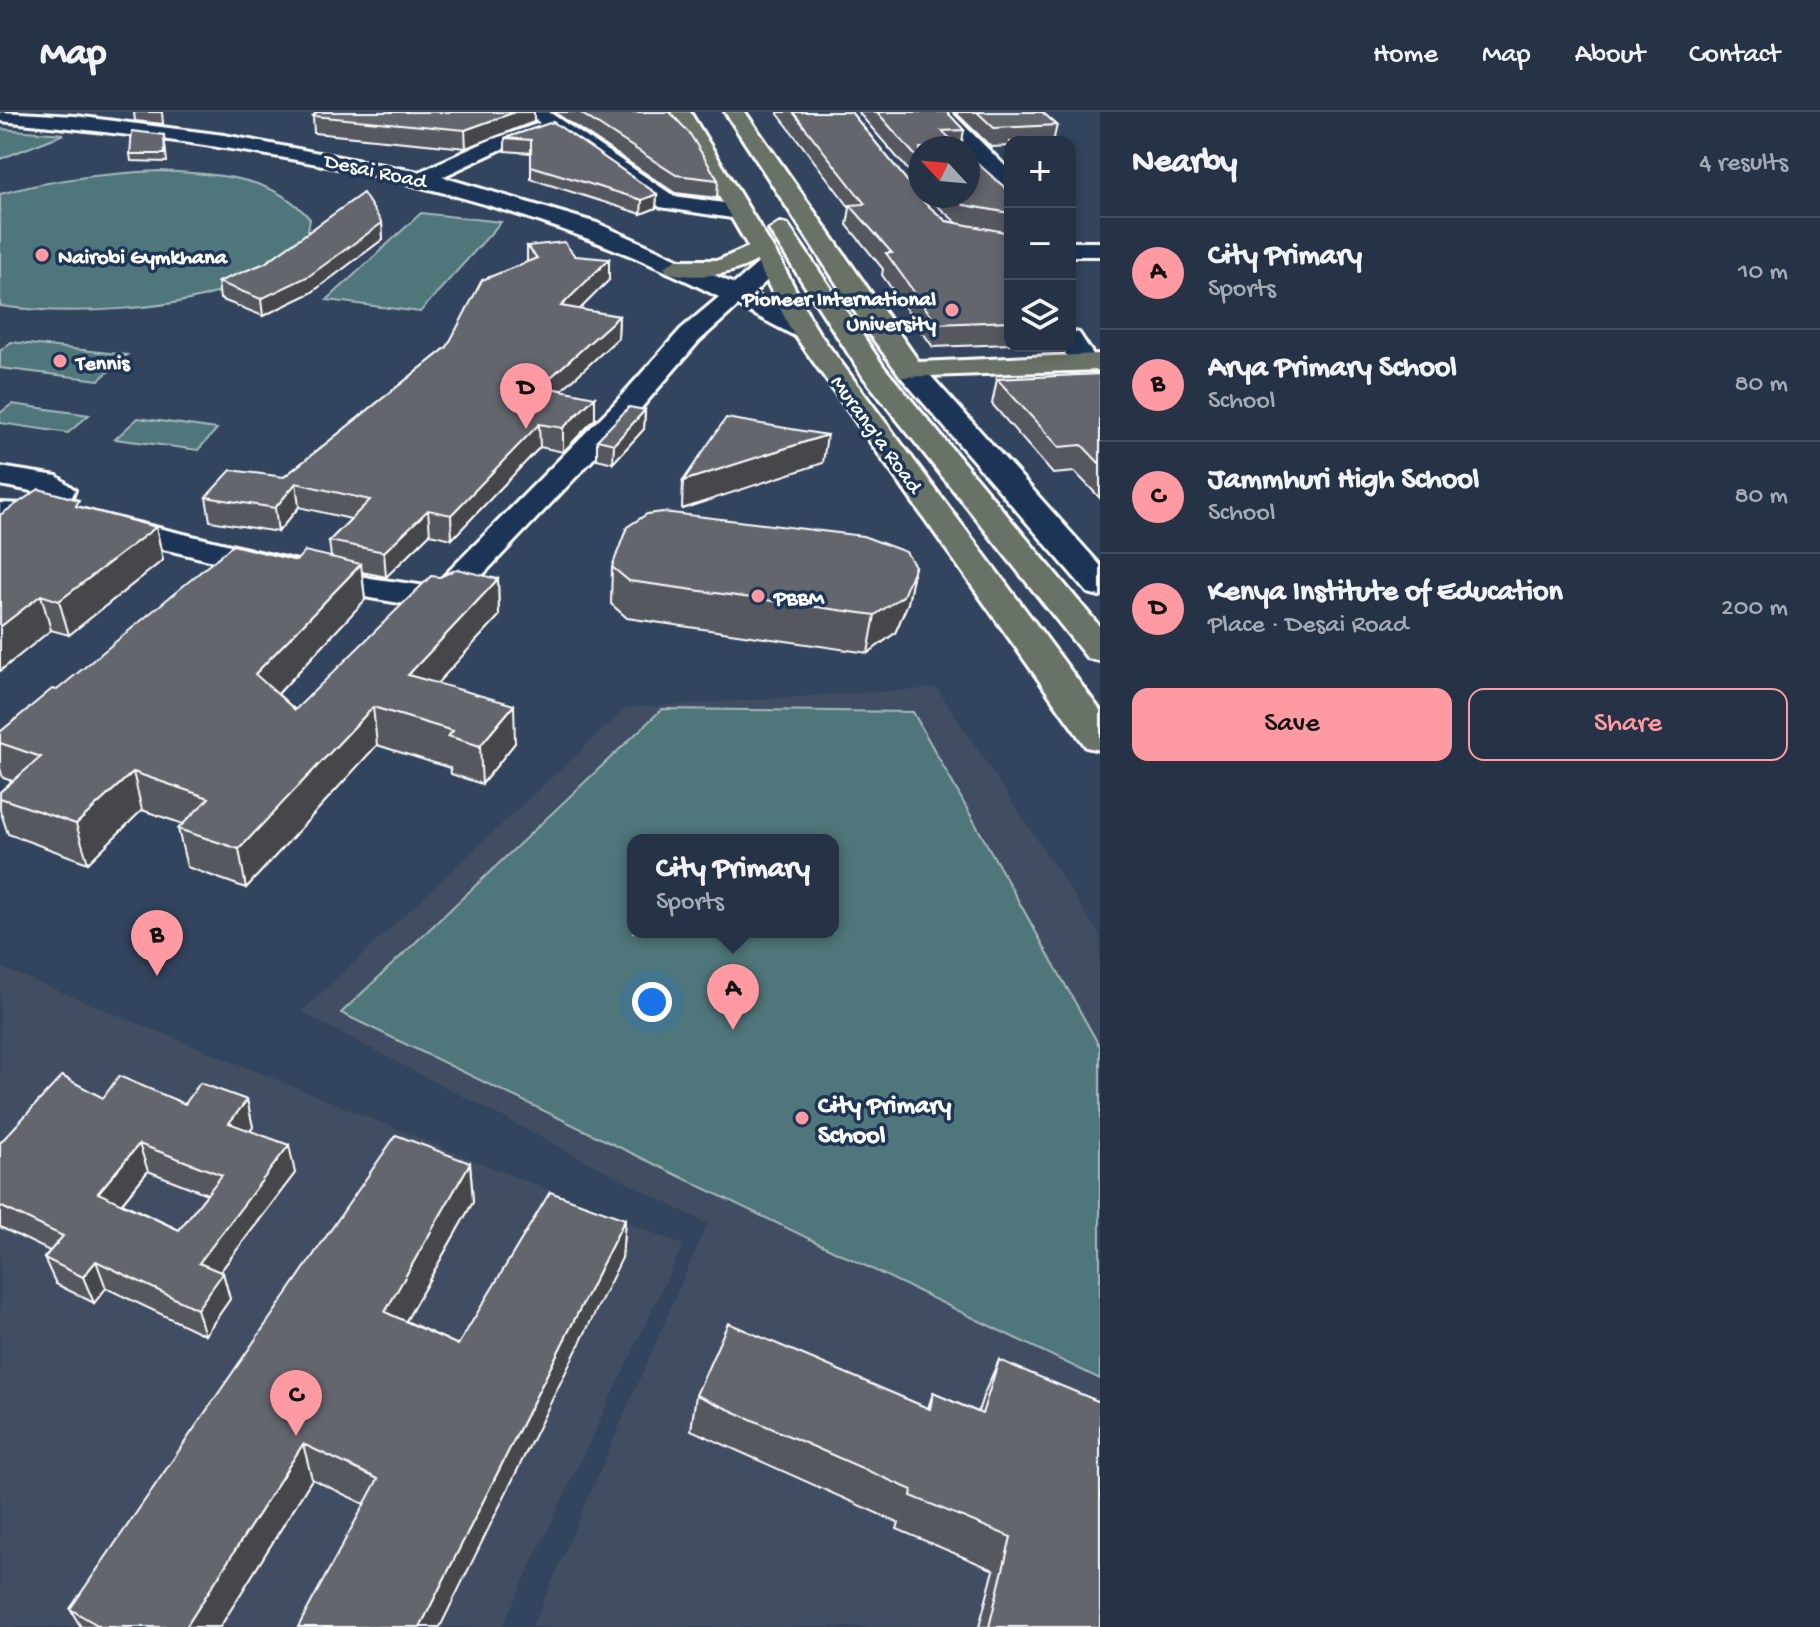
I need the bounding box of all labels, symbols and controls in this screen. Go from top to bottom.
text: Map [40,33,106,77]
text: Home [1373,39,1438,72]
text: Map [1482,39,1531,72]
text: About [1575,39,1645,72]
text: Contact [1689,39,1780,72]
north arrow [908,136,980,208]
map controls [1004,136,1076,352]
button: + [1004,136,1076,208]
text: Nearby [1132,144,1237,184]
street label: Desai Road [320,149,431,197]
text: 4 results [1699,149,1788,180]
button: − [1004,208,1076,280]
text: City Primary [1208,240,1362,275]
marker: Nairobi Gymkhana [33,246,51,264]
place label: Nairobi Gymkhana [58,246,229,272]
text: A [1150,258,1166,289]
text: 10 m [1738,258,1788,289]
text: Sports [1208,275,1276,306]
button: layers [1004,280,1076,352]
place label: Pioneer International University [741,288,936,339]
marker: Pioneer International University [943,301,961,319]
marker: Tennis [51,352,69,370]
place label: Tennis [74,352,131,378]
text: Arya Primary School [1208,352,1457,387]
pin: D [500,363,552,429]
text: B [1151,370,1165,401]
text: 80 m [1734,370,1788,401]
street label: Murang'a Road [823,371,928,501]
text: School [1208,387,1276,418]
text: Jammhuri High School [1208,464,1479,499]
text: C [1151,482,1165,513]
text: 80 m [1734,482,1788,513]
text: School [1208,499,1276,530]
text: Kenya Institute of Education [1208,576,1563,611]
marker: PBBM [749,587,767,605]
place label: PBBM [773,587,825,613]
text: D [1150,594,1166,625]
text: 200 m [1721,594,1788,625]
text: Place · Desai Road [1208,611,1408,642]
button: Save [1132,688,1452,761]
button: Share [1468,688,1788,761]
popup [627,834,839,938]
text: City Primary [656,853,810,888]
text: Sports [656,888,724,919]
pin: B [131,910,183,976]
pin: A [707,964,759,1030]
your location [632,982,672,1022]
place label: City Primary School [818,1092,952,1153]
marker: City Primary School [793,1109,811,1127]
pin: C [270,1370,322,1436]

